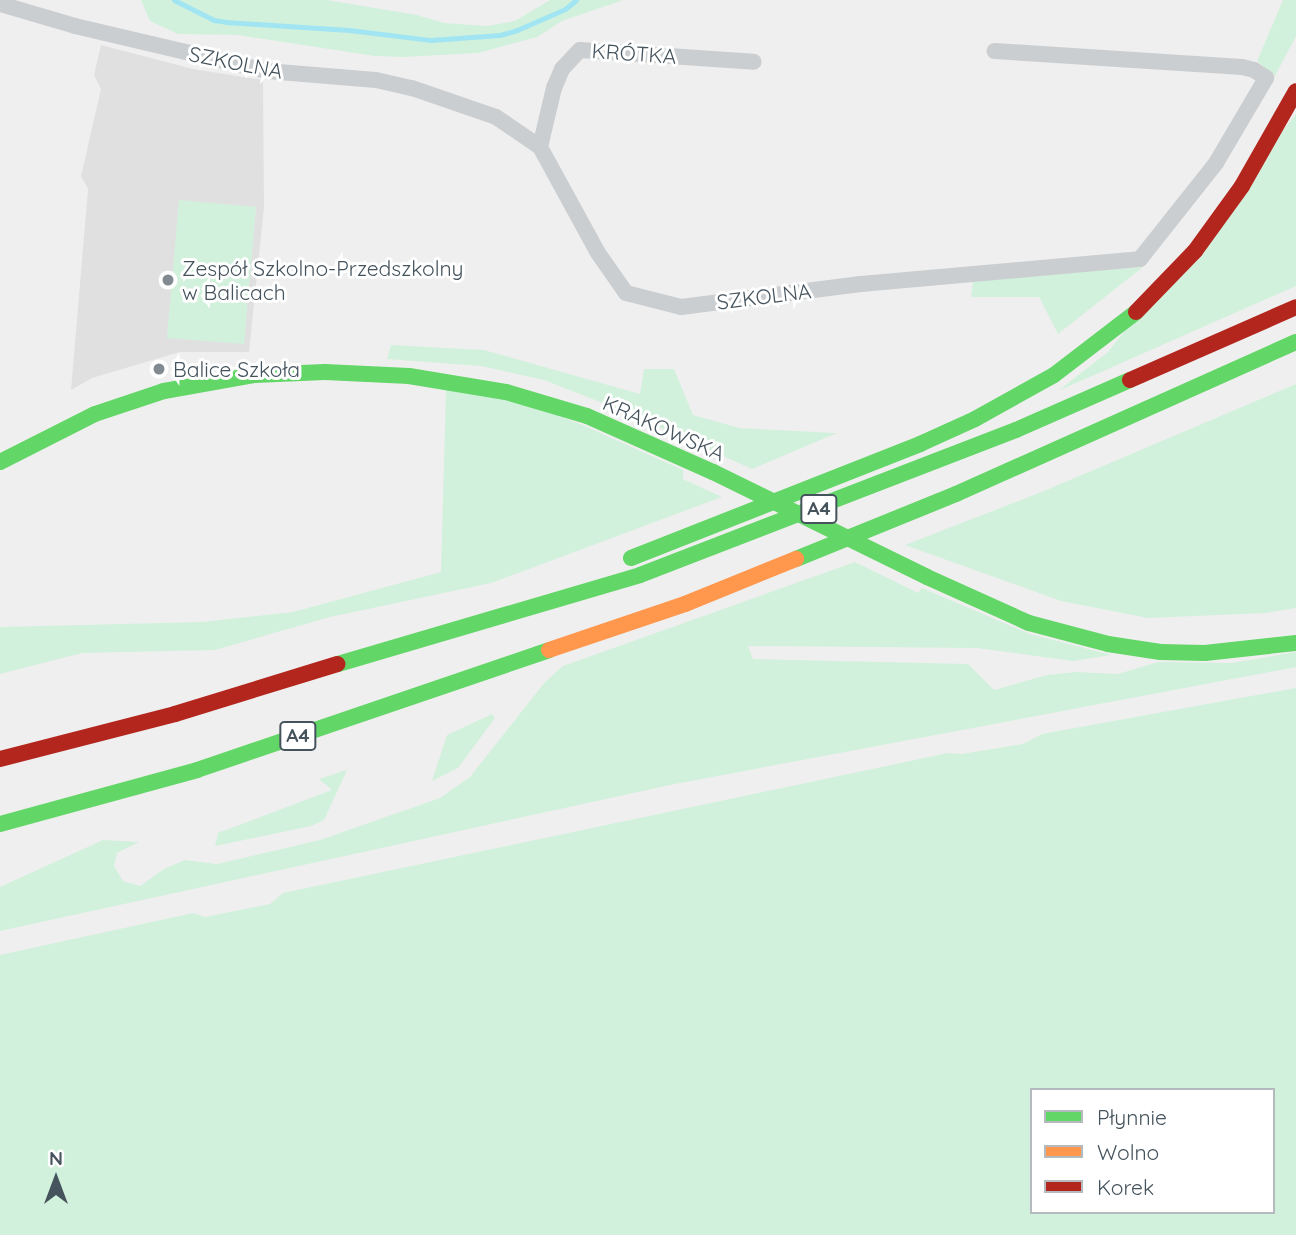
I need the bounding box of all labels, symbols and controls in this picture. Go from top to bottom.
street label: KRÓTKA [591,37,677,69]
street label: SZKOLNA [187,41,285,83]
place label: Zespół Szkolno-Przedszkolny w Balicach [182,255,463,305]
marker: Zespół Szkolno-Przedszkolny w Balicach [160,272,176,288]
street label: SZKOLNA [715,278,813,314]
place label: Balice Szkoła [173,356,300,382]
marker: Balice Szkoła [151,361,167,377]
street label: KRAKOWSKA [599,390,729,466]
road number: A4 [800,494,838,524]
road number: A4 [279,720,317,751]
legend [1030,1088,1275,1214]
text: Płynnie [1097,1104,1167,1130]
text: Wolno [1097,1139,1159,1165]
north arrow [21,1144,91,1214]
text: N [49,1146,63,1170]
text: Korek [1097,1174,1154,1200]

